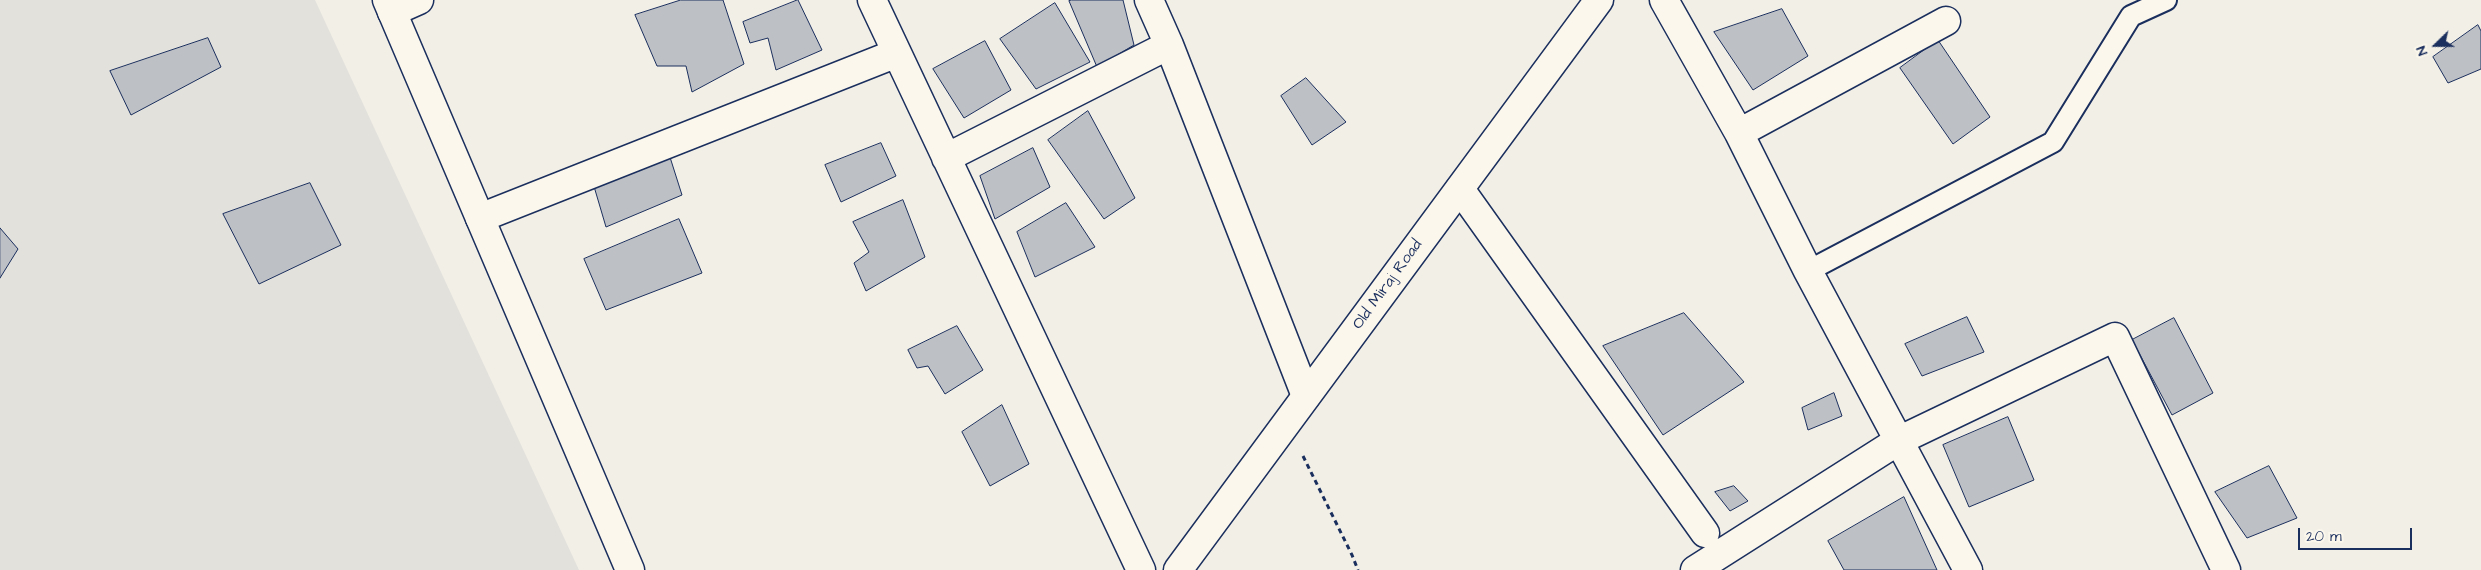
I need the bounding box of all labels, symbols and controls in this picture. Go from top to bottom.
north arrow [2411,20,2461,70]
text: N [2411,43,2433,58]
street label: Old Miraj Road [1349,236,1427,334]
scale bar [2301,518,2415,550]
text: 20 m [2306,526,2342,547]

